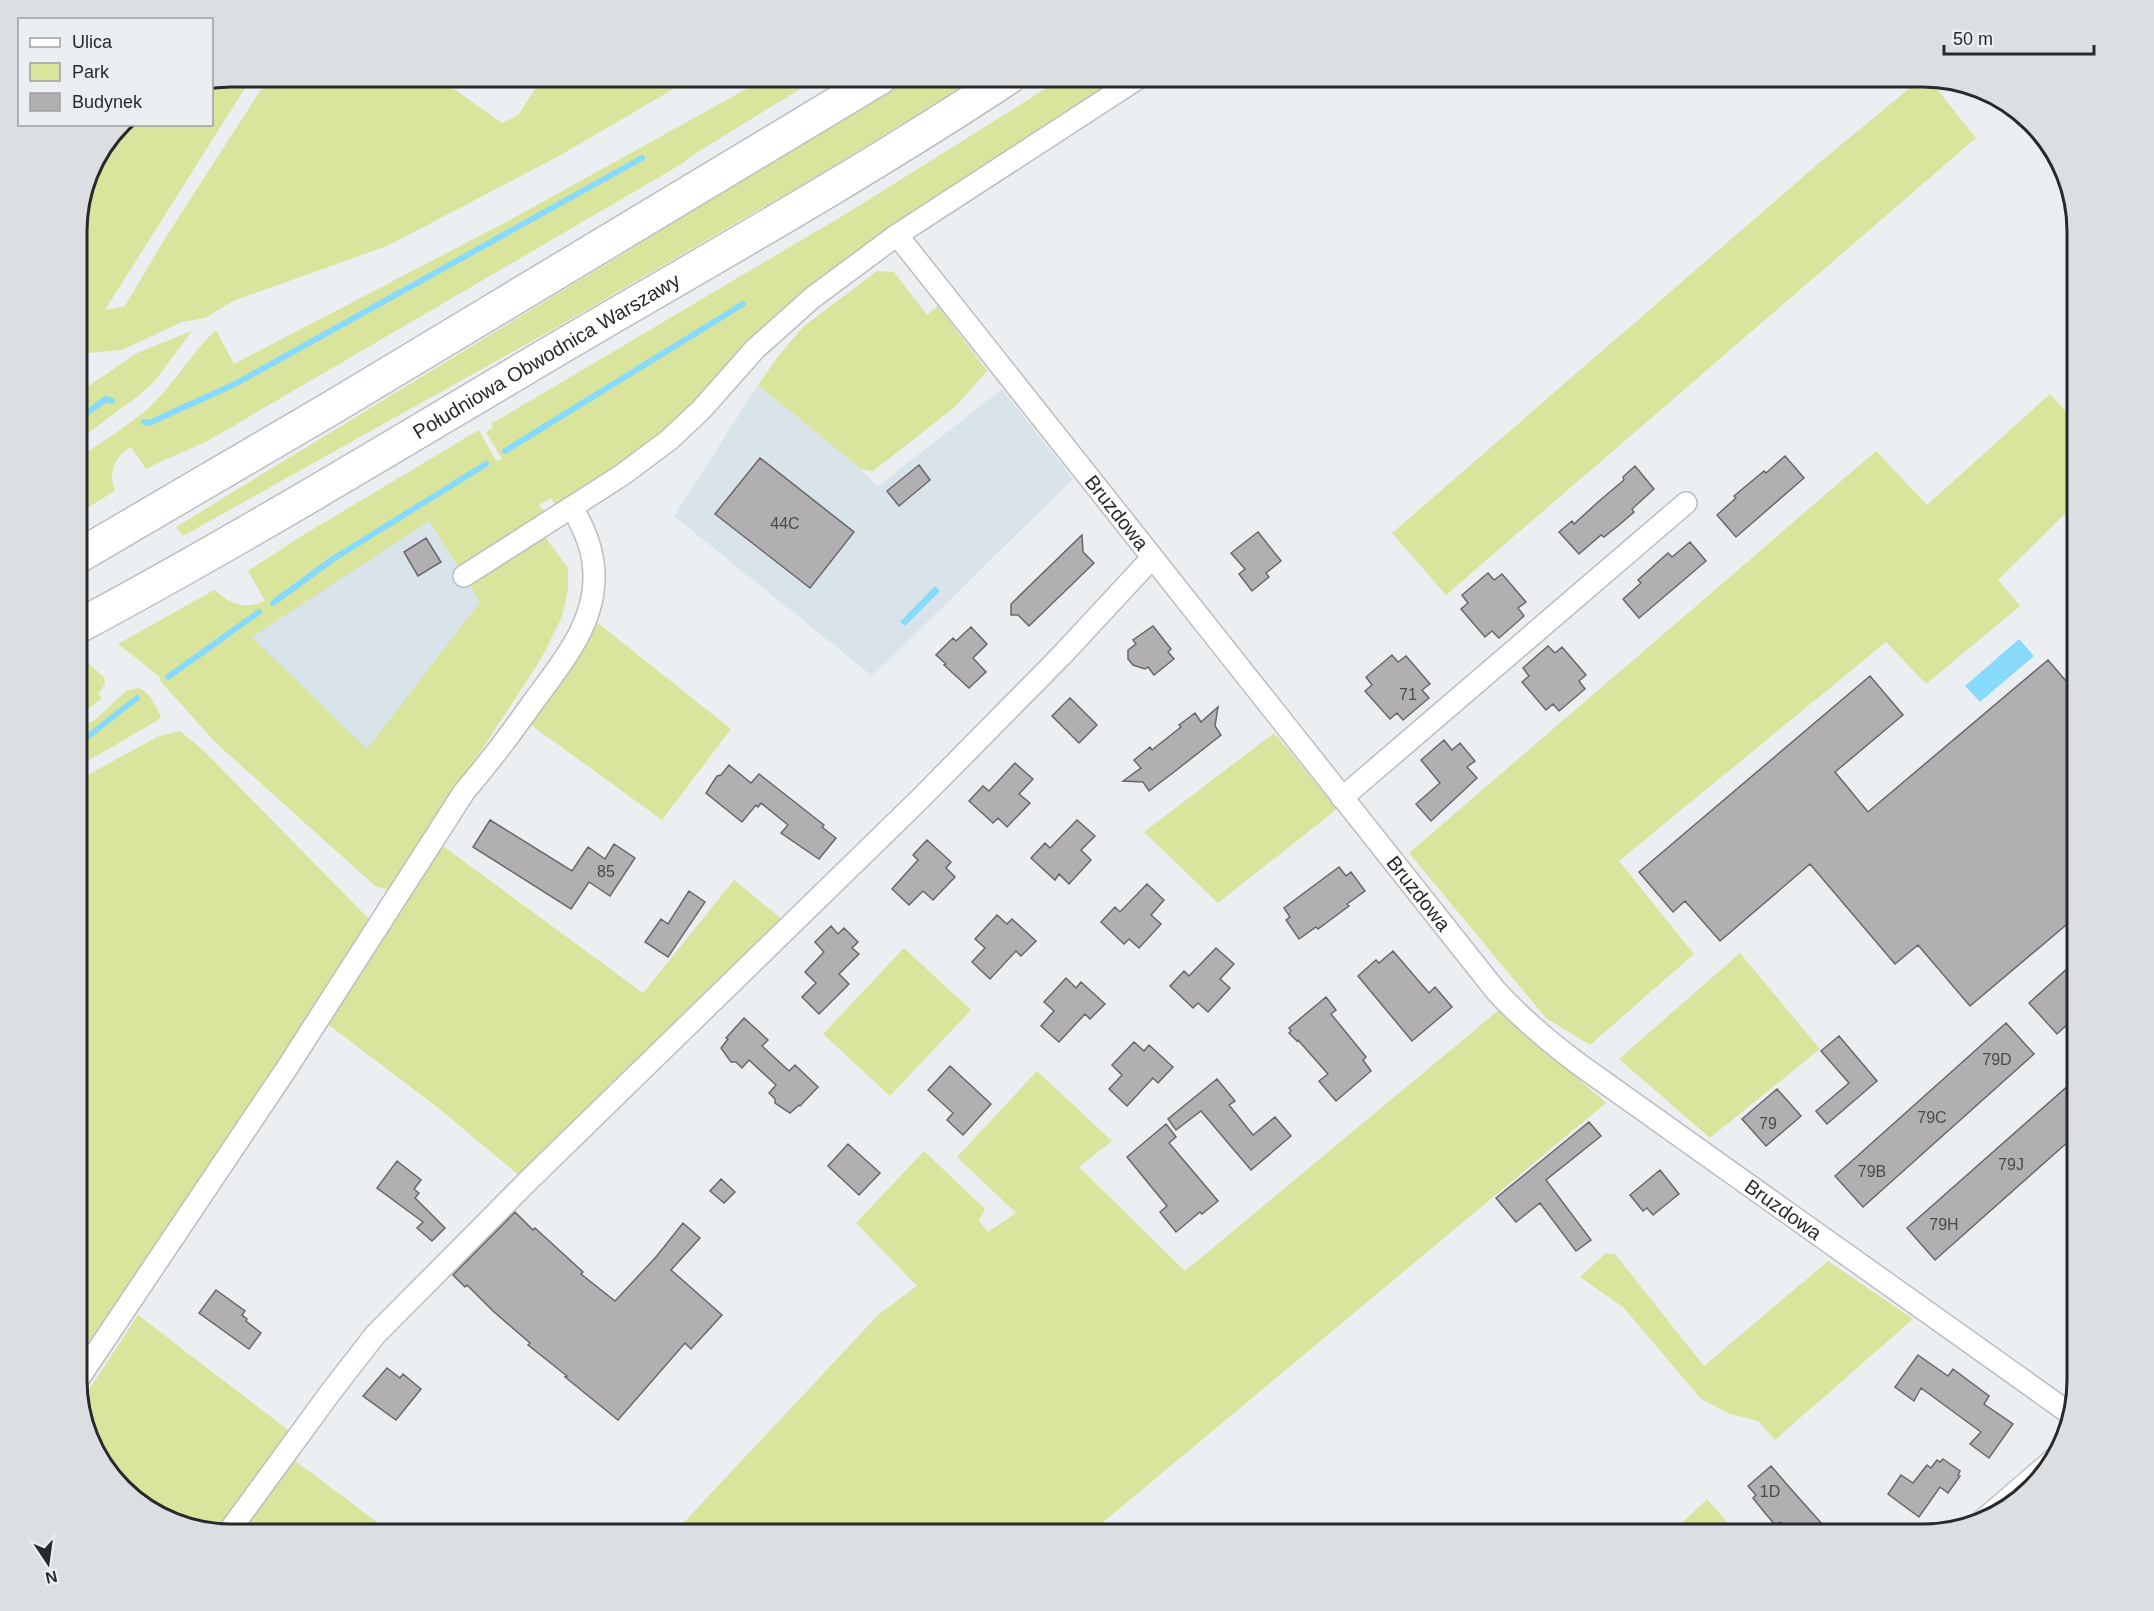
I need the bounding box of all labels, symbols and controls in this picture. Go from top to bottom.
legend [18,18,213,126]
scale bar [1944,18,2094,56]
text: 50 m [1953,29,1993,49]
text: Ulica [72,32,113,52]
text: Park [72,62,110,82]
text: Budynek [72,92,143,112]
street label: Południowa Obwodnica Warszawy [409,269,684,443]
street label: Bruzdowa [1081,471,1154,555]
house number: 44C [770,515,800,532]
house number: 71 [1399,686,1417,703]
street label: Bruzdowa [1382,852,1455,936]
house number: 85 [597,863,615,880]
house number: 79D [1982,1051,2012,1068]
house number: 79C [1917,1109,1947,1126]
house number: 79 [1759,1115,1777,1132]
house number: 79J [1998,1156,2024,1173]
house number: 79B [1858,1163,1886,1180]
street label: Bruzdowa [1741,1175,1827,1245]
house number: 79H [1929,1216,1959,1233]
house number: 1D [1760,1483,1780,1500]
north arrow [18,1533,78,1593]
text: N [44,1568,59,1587]

